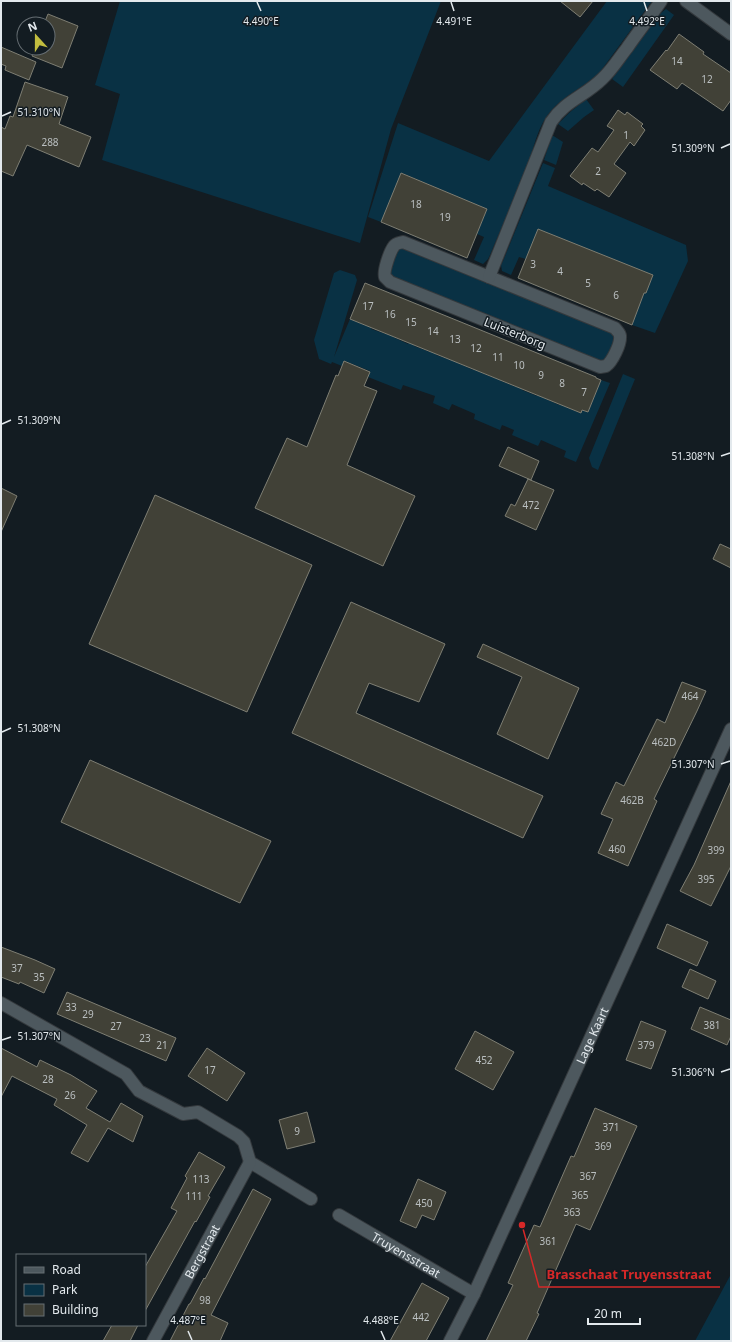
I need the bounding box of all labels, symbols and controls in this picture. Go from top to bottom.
text: 4.490°E [243,14,279,28]
text: 4.491°E [436,14,472,28]
text: 4.492°E [629,14,665,28]
north arrow [16,16,56,56]
text: N [25,18,39,35]
house number: 14 [671,54,683,68]
house number: 12 [701,72,713,86]
text: 51.310°N [17,105,61,119]
house number: 1 [623,128,629,142]
house number: 288 [41,135,59,149]
text: 51.309°N [671,141,715,155]
house number: 2 [595,164,601,178]
house number: 18 [410,197,422,211]
house number: 19 [439,210,451,224]
house number: 3 [530,257,536,271]
house number: 4 [557,264,563,278]
house number: 5 [585,276,591,290]
house number: 6 [613,288,619,302]
house number: 17 [362,299,374,313]
house number: 16 [384,307,396,321]
street label: Luisterborg [481,313,549,353]
house number: 15 [405,315,417,329]
house number: 14 [427,324,439,338]
house number: 13 [449,332,461,346]
house number: 12 [470,341,482,355]
house number: 11 [492,350,504,364]
house number: 10 [513,358,525,372]
house number: 9 [538,368,544,382]
house number: 8 [559,376,565,390]
house number: 7 [581,385,587,399]
text: 51.309°N [17,413,61,427]
text: 51.308°N [671,449,715,463]
house number: 472 [522,498,540,512]
house number: 464 [681,689,699,703]
text: 51.308°N [17,721,61,735]
house number: 462D [652,735,676,749]
text: 51.307°N [671,757,715,771]
house number: 462B [620,793,644,807]
house number: 460 [608,842,626,856]
house number: 399 [707,843,725,857]
house number: 395 [697,872,715,886]
house number: 37 [11,961,23,975]
house number: 35 [33,970,45,984]
house number: 33 [65,1000,77,1014]
street label: Lage Kaart [571,1004,612,1066]
house number: 29 [82,1007,94,1021]
house number: 381 [703,1018,721,1032]
house number: 27 [110,1019,122,1033]
text: 51.307°N [17,1029,61,1043]
house number: 23 [139,1031,151,1045]
house number: 21 [156,1038,168,1052]
house number: 379 [637,1038,655,1052]
house number: 452 [475,1053,493,1067]
house number: 17 [204,1063,216,1077]
text: 51.306°N [671,1065,715,1079]
house number: 28 [42,1072,54,1086]
house number: 26 [64,1088,76,1102]
house number: 371 [602,1120,620,1134]
house number: 9 [294,1124,300,1138]
house number: 369 [594,1139,612,1153]
house number: 367 [579,1169,597,1183]
house number: 113 [192,1172,210,1186]
house number: 365 [571,1188,589,1202]
house number: 111 [185,1189,203,1203]
house number: 450 [415,1196,433,1210]
house number: 363 [563,1205,581,1219]
street label: Bergstraat [180,1221,224,1282]
street label: Truyensstraat [369,1228,444,1282]
house number: 361 [539,1234,557,1248]
legend [16,1254,146,1326]
text: Road [52,1261,81,1278]
callout: Brasschaat Truyensstraat [539,1262,720,1287]
text: Brasschaat Truyensstraat [547,1265,712,1283]
text: Park [52,1281,78,1298]
house number: 98 [199,1293,211,1307]
scale bar [588,1300,640,1326]
text: Building [52,1301,99,1318]
text: 20 m [594,1305,622,1322]
house number: 442 [412,1310,430,1324]
text: 4.487°E [170,1313,206,1327]
text: 4.488°E [363,1313,399,1327]

